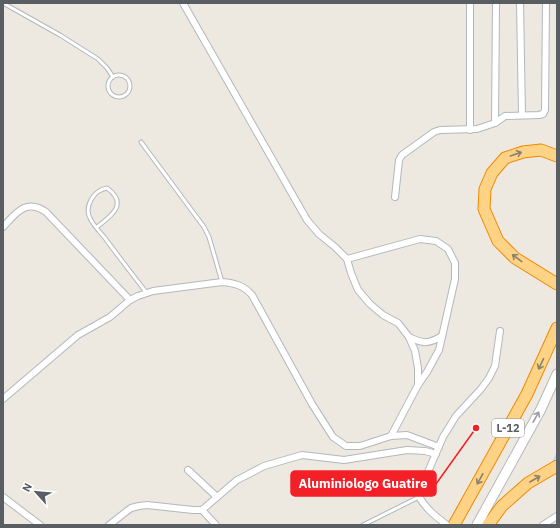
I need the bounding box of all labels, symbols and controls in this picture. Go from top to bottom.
one-way arrow [510,150,522,158]
one-way arrow [512,254,523,262]
one-way arrow [537,358,544,370]
one-way arrow [533,411,541,423]
road number: L-12 [492,419,524,437]
callout: Aluminiologo Guatire [291,471,436,496]
north arrow [16,472,56,512]
one-way arrow [476,472,483,484]
one-way arrow [529,474,541,482]
text: Aluminiologo Guatire [298,475,428,492]
text: N [19,481,35,494]

